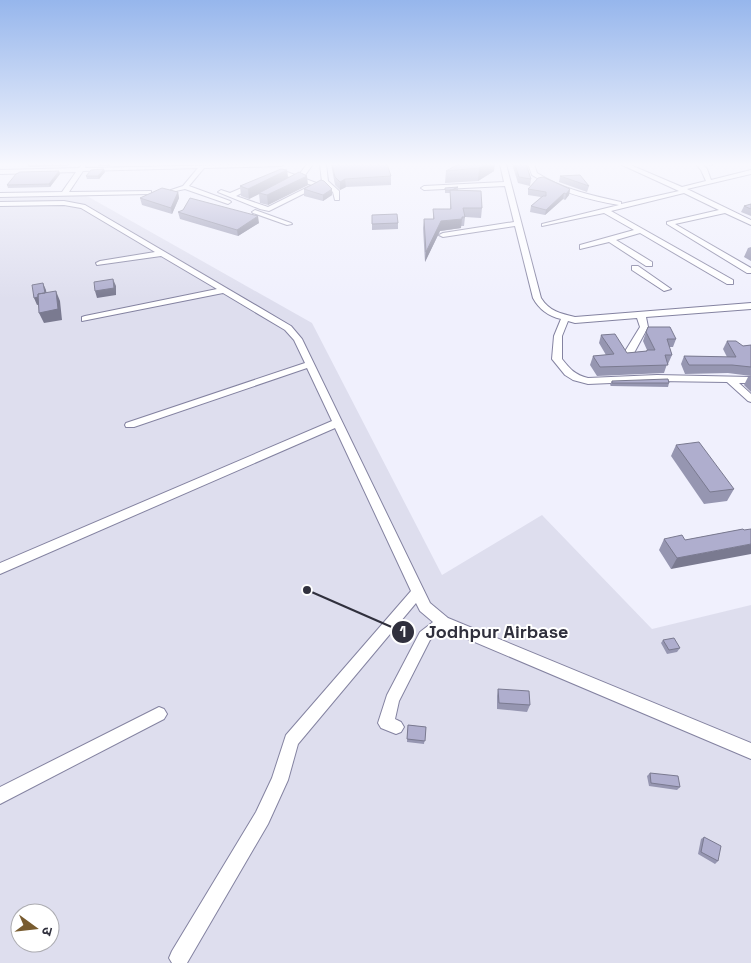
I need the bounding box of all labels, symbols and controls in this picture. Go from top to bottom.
callout: Jodhpur Airbase [391,616,579,649]
text: Jodhpur Airbase [426,620,568,643]
text: 1 [400,622,406,641]
north arrow [10,903,60,953]
text: उ [38,925,57,938]

